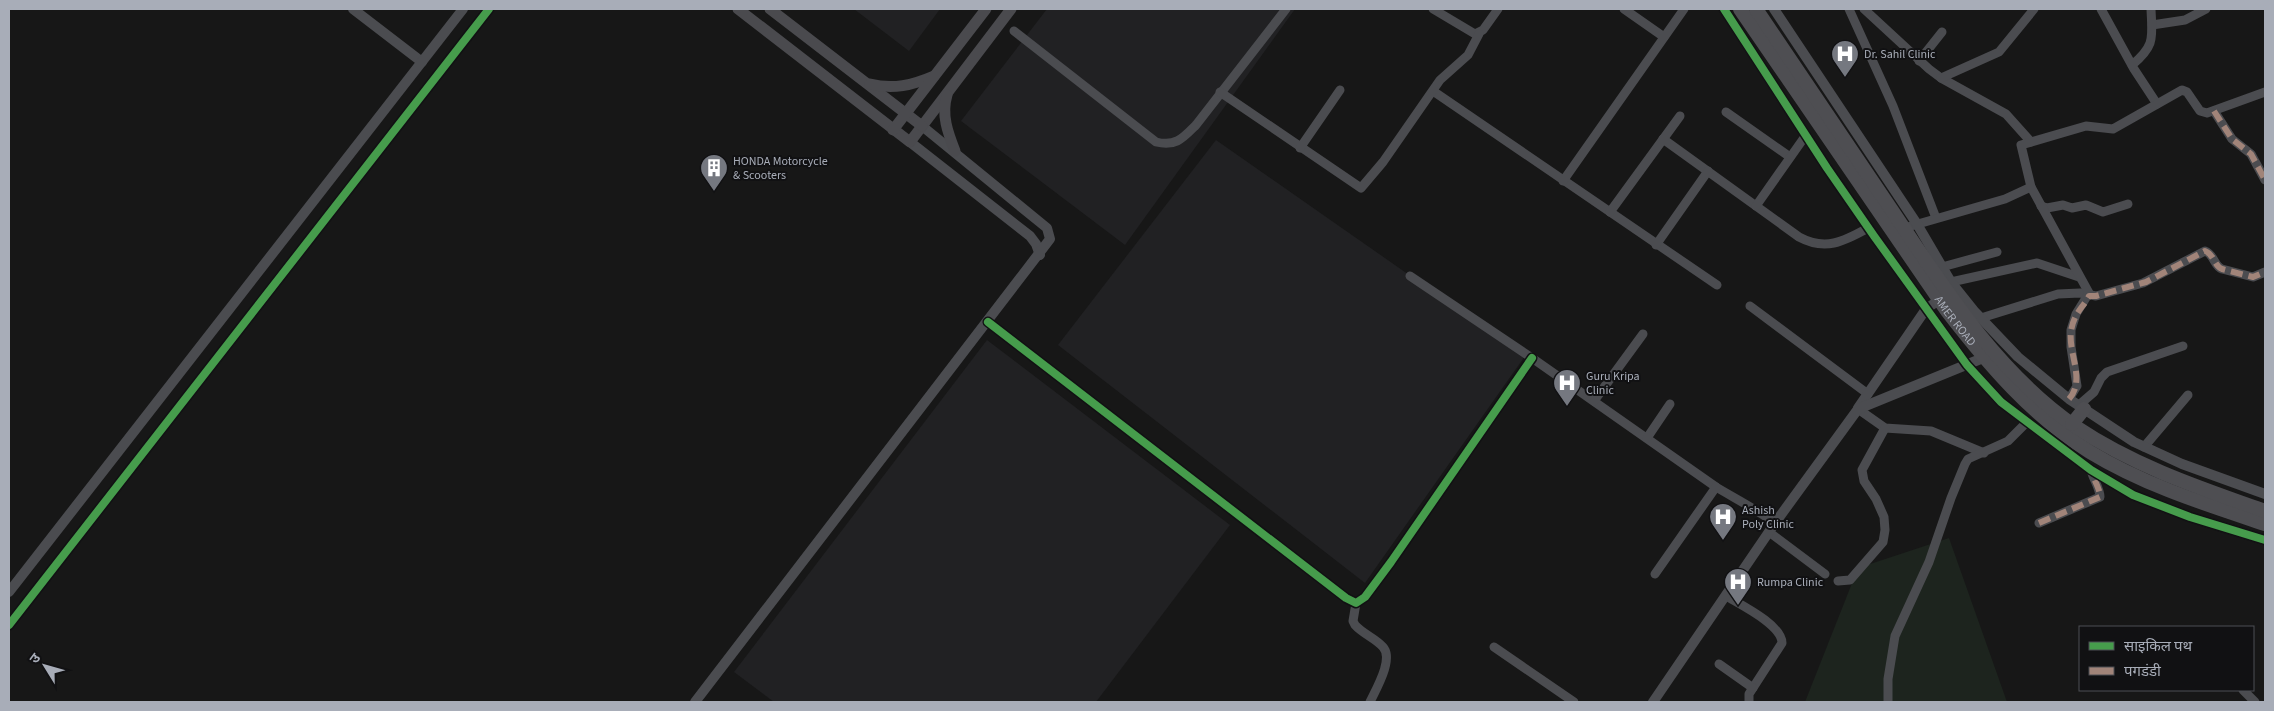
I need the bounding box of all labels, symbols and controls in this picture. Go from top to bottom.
hospital icon: Dr. Sahil Clinic [1830,39,1860,78]
place label: Dr. Sahil Clinic [1864,46,1936,63]
building icon: HONDA Motorcycle & Scooters [699,153,729,192]
place label: HONDA Motorcycle & Scooters [733,153,828,184]
street label: AMER ROAD [1930,293,1980,350]
hospital icon: Guru Kripa Clinic [1552,368,1582,407]
place label: Guru Kripa Clinic [1586,368,1640,399]
hospital icon: Ashish Poly Clinic [1708,502,1738,541]
place label: Ashish Poly Clinic [1742,502,1794,533]
hospital icon: Rumpa Clinic [1723,567,1753,606]
place label: Rumpa Clinic [1757,574,1824,591]
legend [2079,626,2254,691]
text: साइकिल पथ [2124,636,2192,657]
north arrow [20,641,70,691]
text: उ [25,649,46,668]
text: पगडंडी [2124,661,2162,682]

